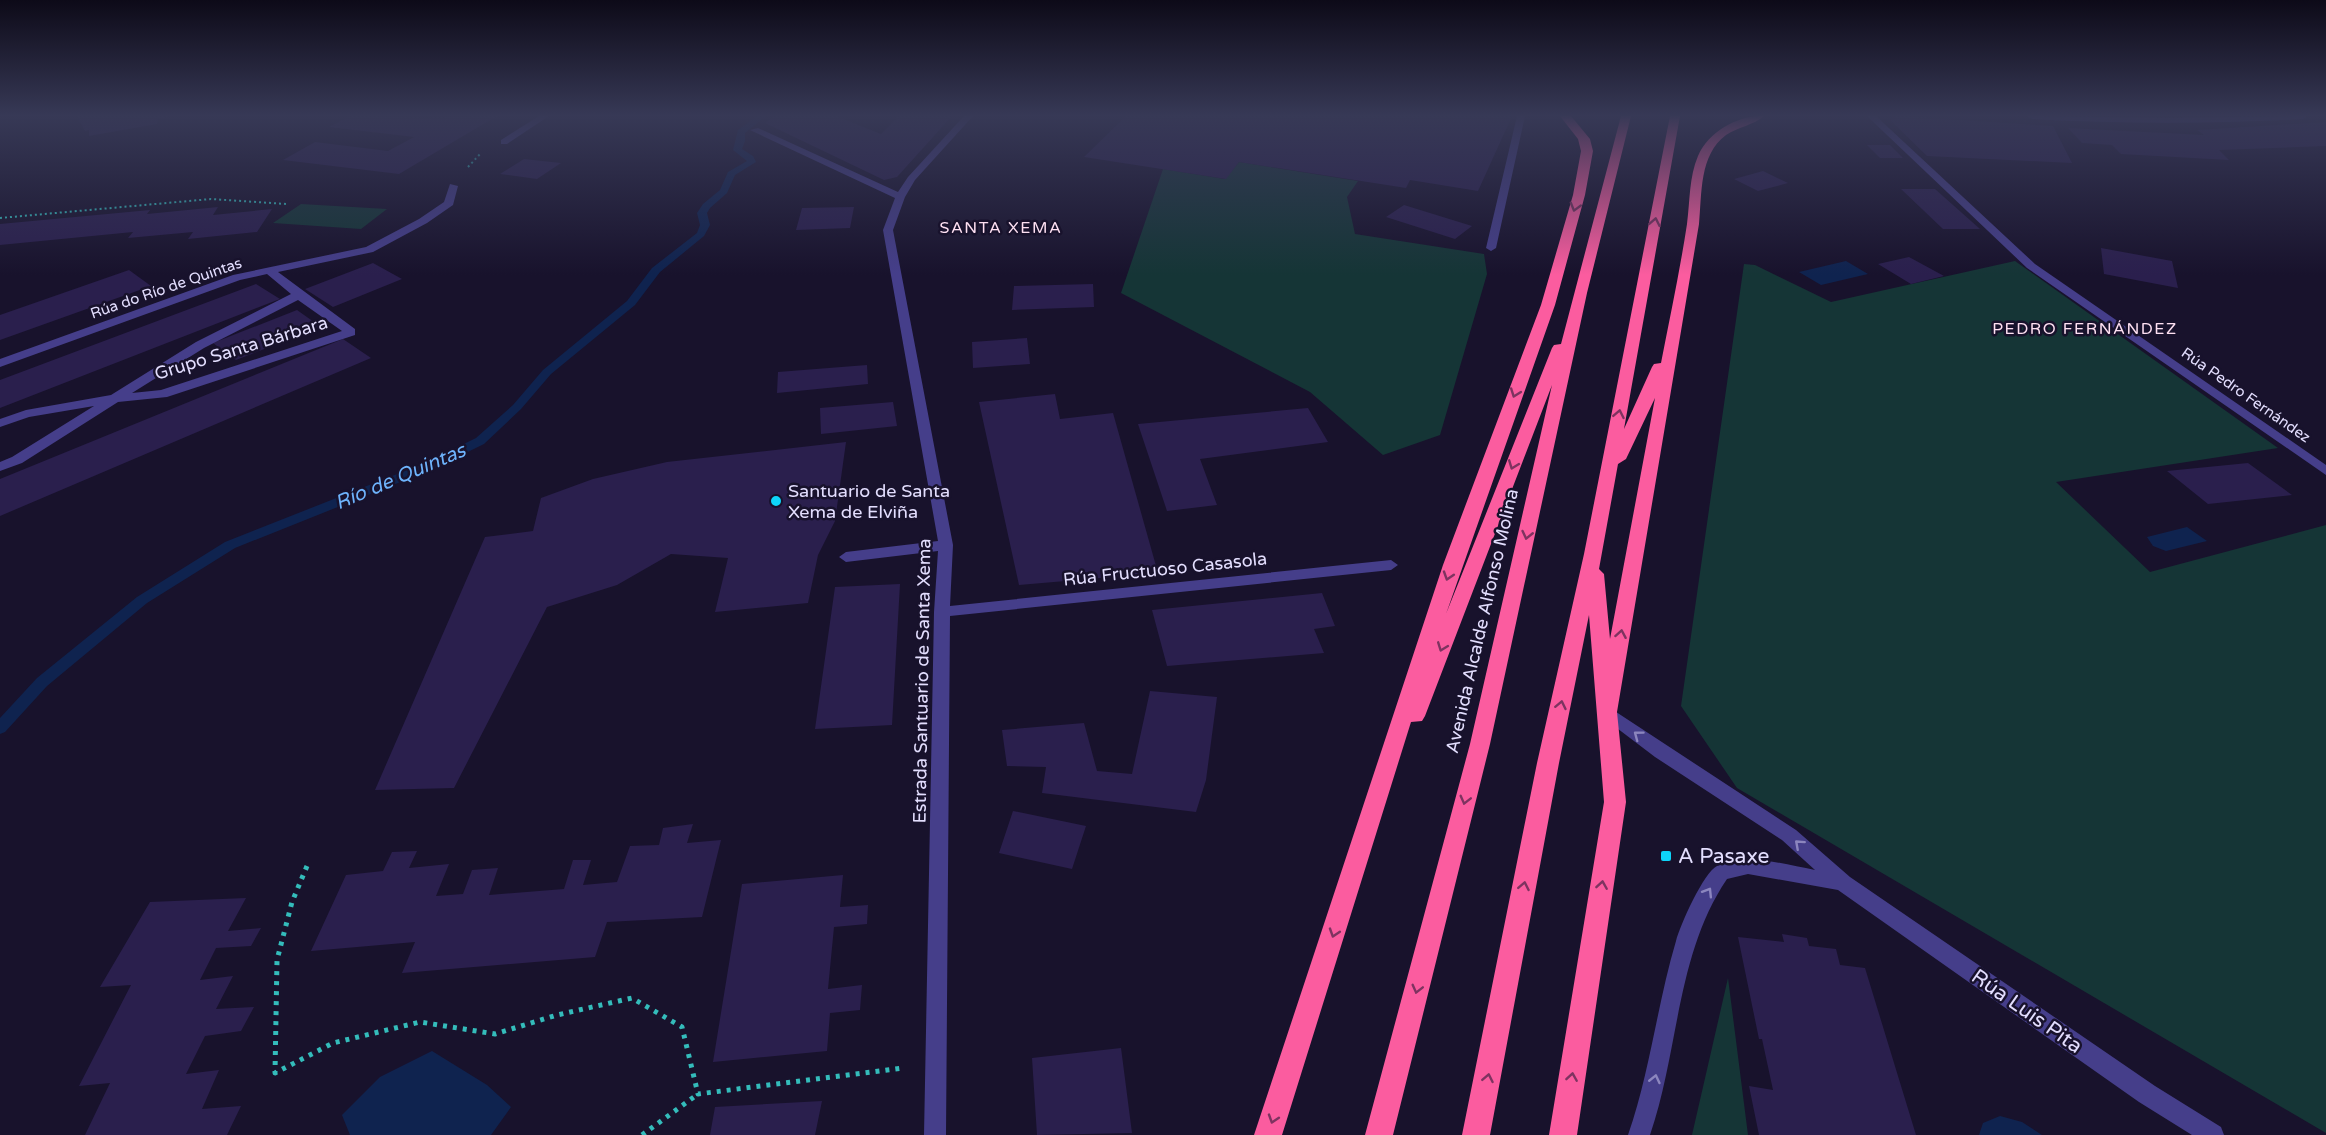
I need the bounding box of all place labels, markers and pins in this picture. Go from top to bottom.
place label: Santuario de Santa Xema de Elviña [788,480,950,523]
marker: Santuario de Santa Xema de Elviña [769,494,783,508]
place label: A Pasaxe [1678,844,1769,869]
marker: A Pasaxe [1659,849,1673,863]

